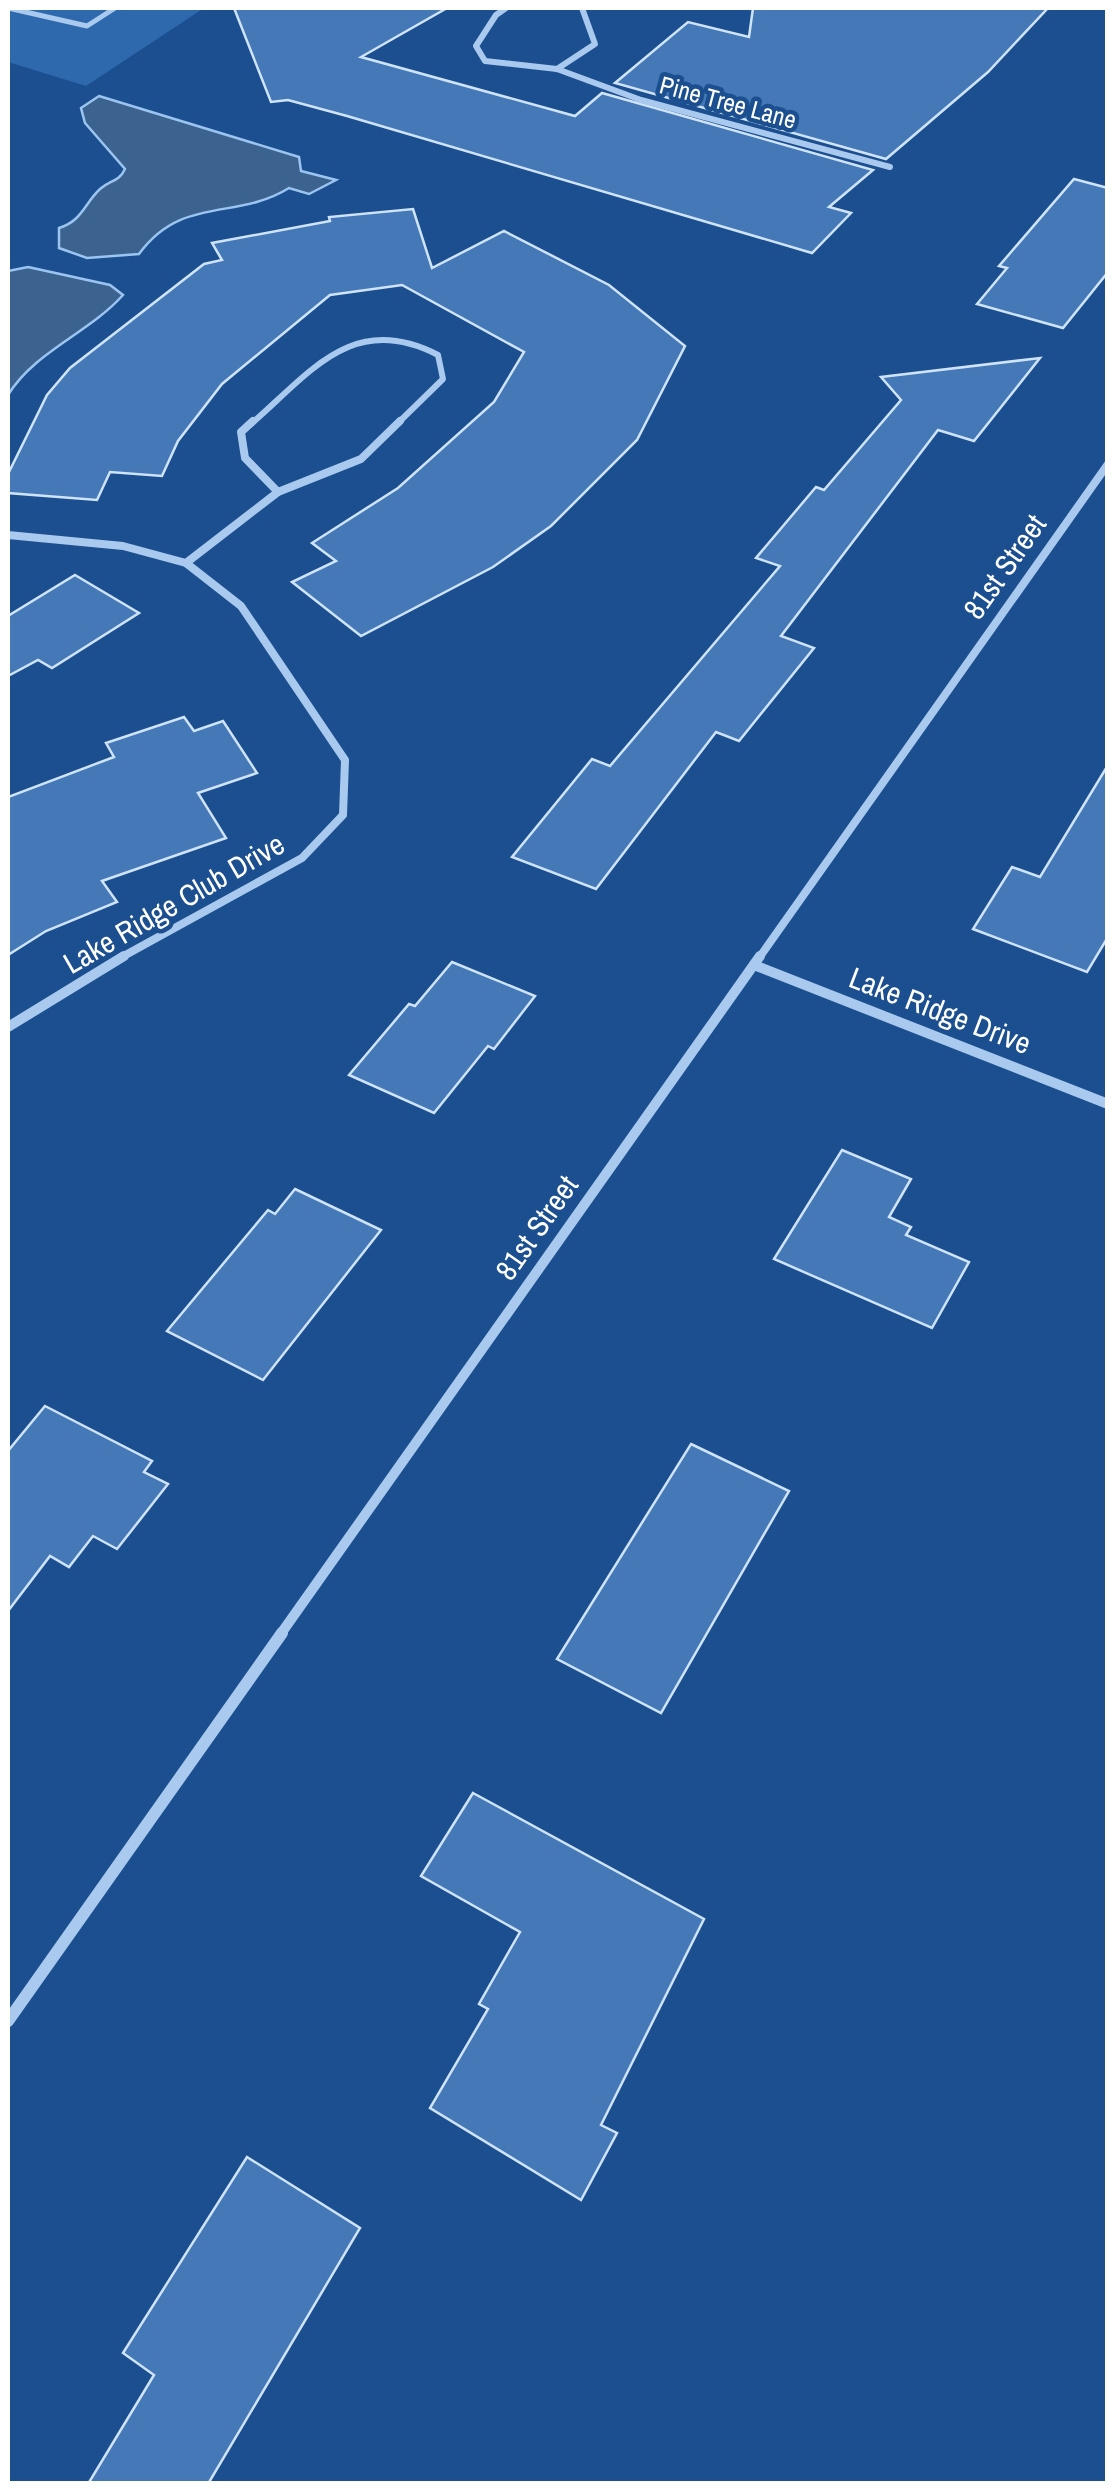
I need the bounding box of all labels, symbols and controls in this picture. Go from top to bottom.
street label: Pine Tree Lane [656,67,800,137]
street label: 81st Street [954,506,1055,627]
street label: Lake Ridge Club Drive [56,824,291,983]
street label: Lake Ridge Drive [844,957,1037,1063]
street label: 81st Street [486,1167,587,1288]

